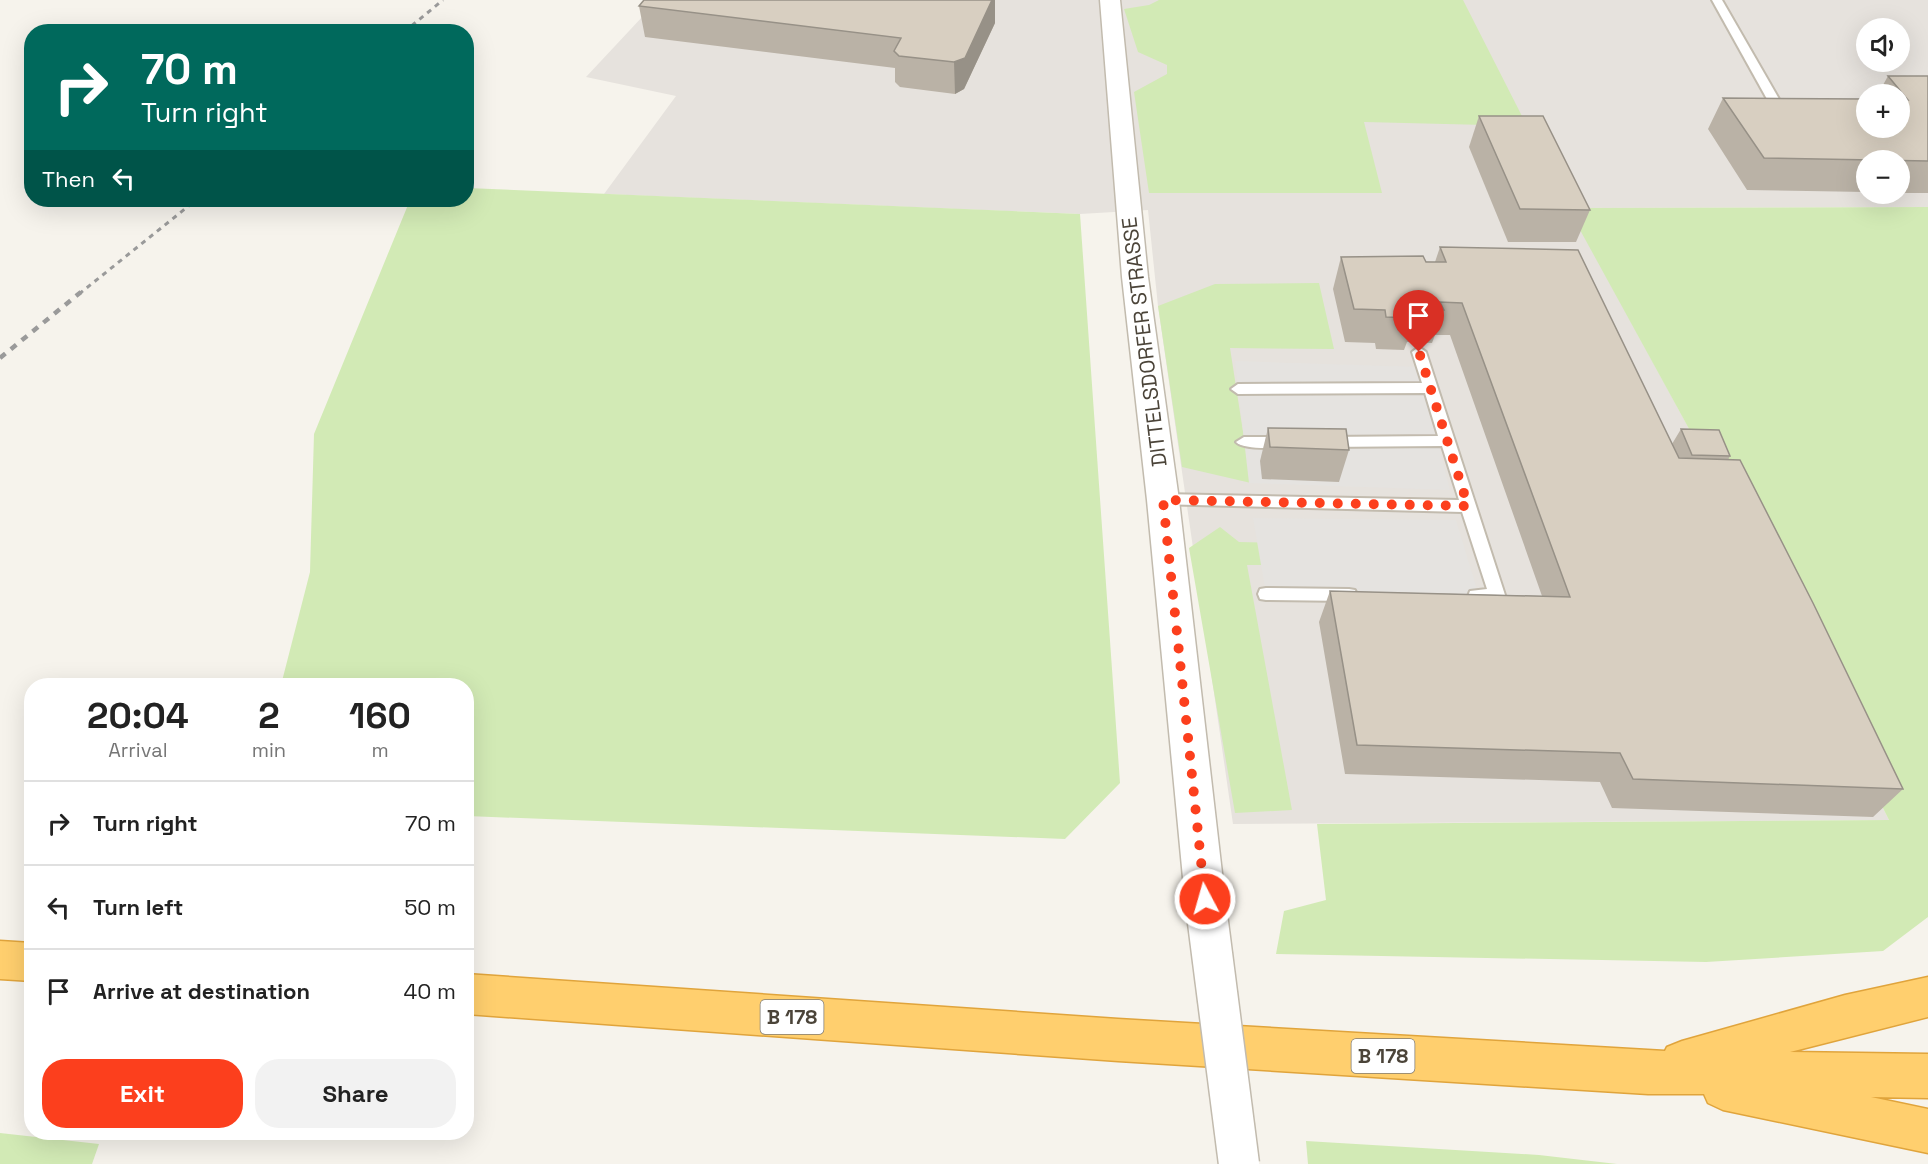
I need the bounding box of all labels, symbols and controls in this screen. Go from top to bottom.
map controls [1856,18,1910,204]
button: sound [1856,18,1910,72]
text: 70 m [141,43,238,96]
icon: right [42,48,120,126]
button: + [1856,84,1910,138]
text: Turn right [141,95,268,130]
button: − [1856,150,1910,204]
icon: left [107,162,140,195]
text: Then [42,165,95,193]
street label: DITTELSDORFER STRASSE [1115,216,1173,468]
pin [1393,290,1444,352]
icon: arrive [1402,299,1435,332]
text: 20:04 [87,693,189,739]
text: 2 [258,693,280,739]
text: 160 [349,693,411,739]
text: Arrival [108,737,168,763]
text: min [252,737,286,763]
text: m [371,737,389,763]
icon: right [42,807,75,840]
text: Turn right [93,809,198,837]
text: 70 m [405,809,456,837]
position arrow [1173,867,1237,931]
icon: left [42,891,75,924]
text: Turn left [93,893,183,921]
text: 50 m [404,893,456,921]
icon: arrive [42,975,75,1008]
text: Arrive at destination [93,977,310,1005]
text: 40 m [404,977,456,1005]
road number: B 178 [760,1000,824,1034]
road number: B 178 [1352,1039,1414,1073]
button: Exit [42,1059,243,1128]
button: Share [255,1059,456,1128]

